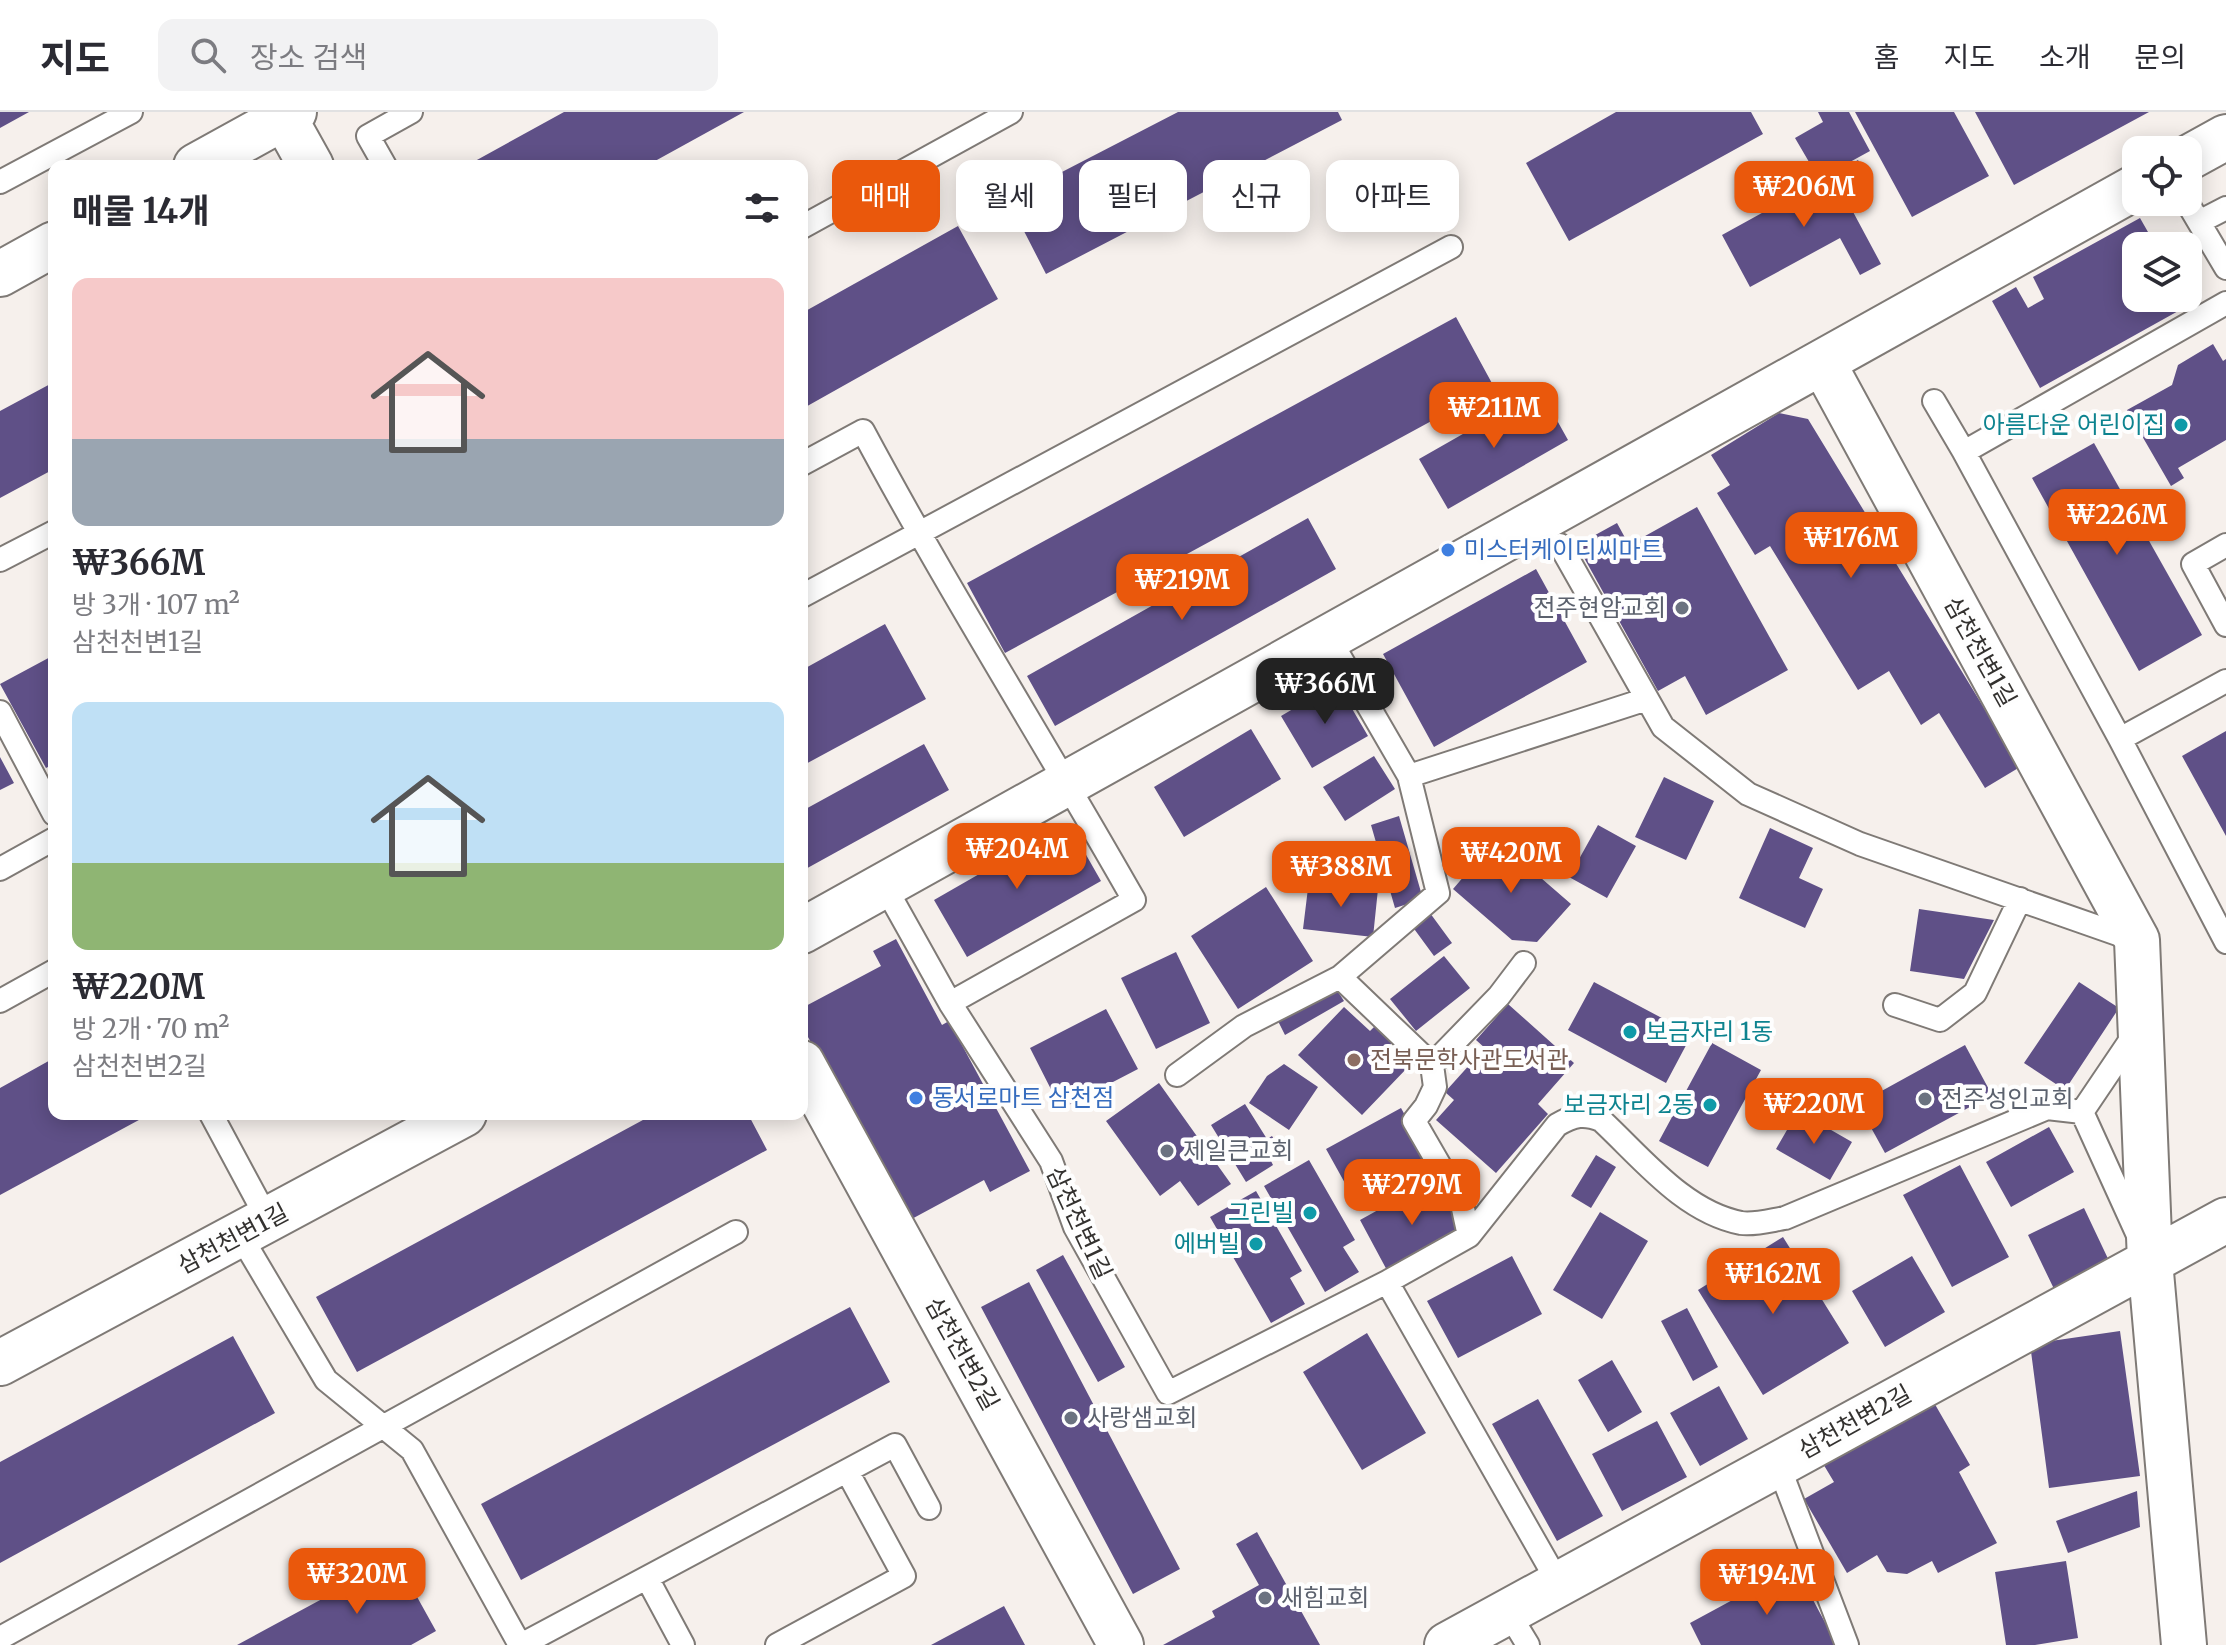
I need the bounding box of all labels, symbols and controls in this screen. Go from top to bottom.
search box [158,19,718,91]
icon: search [186,33,230,77]
text: 지도 [40,35,110,82]
text: 장소 검색 [250,38,367,76]
text: 홈 [1874,39,1899,75]
text: 지도 [1943,39,1995,75]
text: 소개 [2039,39,2090,75]
text: 문의 [2134,39,2186,75]
map controls [2122,136,2202,312]
button: locate [2122,136,2202,216]
chip: 매매 [832,160,940,232]
chip: 월세 [956,160,1063,232]
chip: 필터 [1079,160,1187,232]
chip: 신규 [1203,160,1310,232]
chip: 아파트 [1326,160,1459,232]
pin: ₩206M [1748,161,1860,229]
text: ₩206M [1752,170,1856,203]
icon: filters [740,186,784,230]
text: 매물 14개 [72,190,209,232]
button: layers [2122,232,2202,312]
icon: home [356,330,500,474]
pin: ₩211M [1438,382,1550,450]
text: ₩211M [1447,391,1541,424]
place label: 아름다운 어린이집 [1983,409,2165,440]
marker: 아름다운 어린이집 [2172,416,2190,434]
pin: ₩226M [2061,489,2173,557]
text: ₩226M [2067,498,2167,531]
pin: ₩176M [1795,512,1907,580]
text: ₩176M [1803,521,1899,554]
place label: 미스터케이디씨마트 [1464,534,1663,565]
marker: 미스터케이디씨마트 [1439,541,1457,559]
text: ₩366M [72,542,205,584]
pin: ₩219M [1126,554,1238,622]
text: ₩219M [1134,563,1230,596]
text: 방 3개 · 107 m² [72,588,240,621]
street label: 삼천천변1길 [1937,591,2023,712]
place label: 전주현암교회 [1534,592,1666,623]
marker: 전주현암교회 [1673,599,1691,617]
text: 삼천천변1길 [72,625,203,658]
pin: ₩366M [1269,658,1381,726]
text: ₩366M [1274,667,1376,700]
icon: home [356,754,500,898]
pin: ₩204M [961,823,1073,891]
pin: ₩420M [1455,827,1567,895]
text: ₩204M [965,832,1069,865]
text: ₩420M [1460,836,1562,869]
pin: ₩388M [1285,841,1397,909]
text: ₩388M [1290,850,1392,883]
text: ₩220M [72,966,205,1008]
text: 방 2개 · 70 m² [72,1012,229,1045]
place label: 보금자리 1동 [1646,1016,1773,1047]
marker: 보금자리 1동 [1621,1023,1639,1041]
place label: 전북문학사관도서관 [1370,1044,1569,1075]
text: 삼천천변2길 [72,1049,207,1082]
marker: 전북문학사관도서관 [1345,1051,1363,1069]
pin: ₩220M [1758,1078,1870,1146]
place label: 동서로마트 삼천점 [932,1082,1114,1113]
place label: 전주성인교회 [1941,1083,2073,1114]
text: ₩220M [1763,1087,1865,1120]
marker: 동서로마트 삼천점 [907,1089,925,1107]
place label: 보금자리 2동 [1564,1089,1694,1120]
marker: 전주성인교회 [1916,1090,1934,1108]
marker: 보금자리 2동 [1701,1096,1719,1114]
place label: 제일큰교회 [1183,1135,1293,1166]
marker: 제일큰교회 [1158,1142,1176,1160]
pin: ₩279M [1356,1159,1468,1227]
street label: 삼천천변1길 [1040,1161,1119,1284]
text: ₩279M [1362,1168,1462,1201]
street label: 삼천천변1길 [172,1196,294,1281]
place label: 그린빌 [1228,1197,1294,1228]
marker: 그린빌 [1301,1204,1319,1222]
place label: 에버빌 [1174,1228,1240,1259]
marker: 에버빌 [1247,1235,1265,1253]
pin: ₩162M [1717,1248,1829,1316]
text: ₩162M [1725,1257,1821,1290]
street label: 삼천천변2길 [919,1292,1006,1416]
street label: 삼천천변2길 [1793,1378,1917,1465]
place label: 사랑샘교회 [1087,1402,1197,1433]
marker: 사랑샘교회 [1062,1409,1080,1427]
pin: ₩320M [301,1548,413,1616]
pin: ₩194M [1711,1549,1823,1617]
text: ₩320M [307,1557,408,1590]
text: ₩194M [1718,1558,1816,1591]
place label: 새힘교회 [1281,1582,1369,1613]
marker: 새힘교회 [1256,1589,1274,1607]

